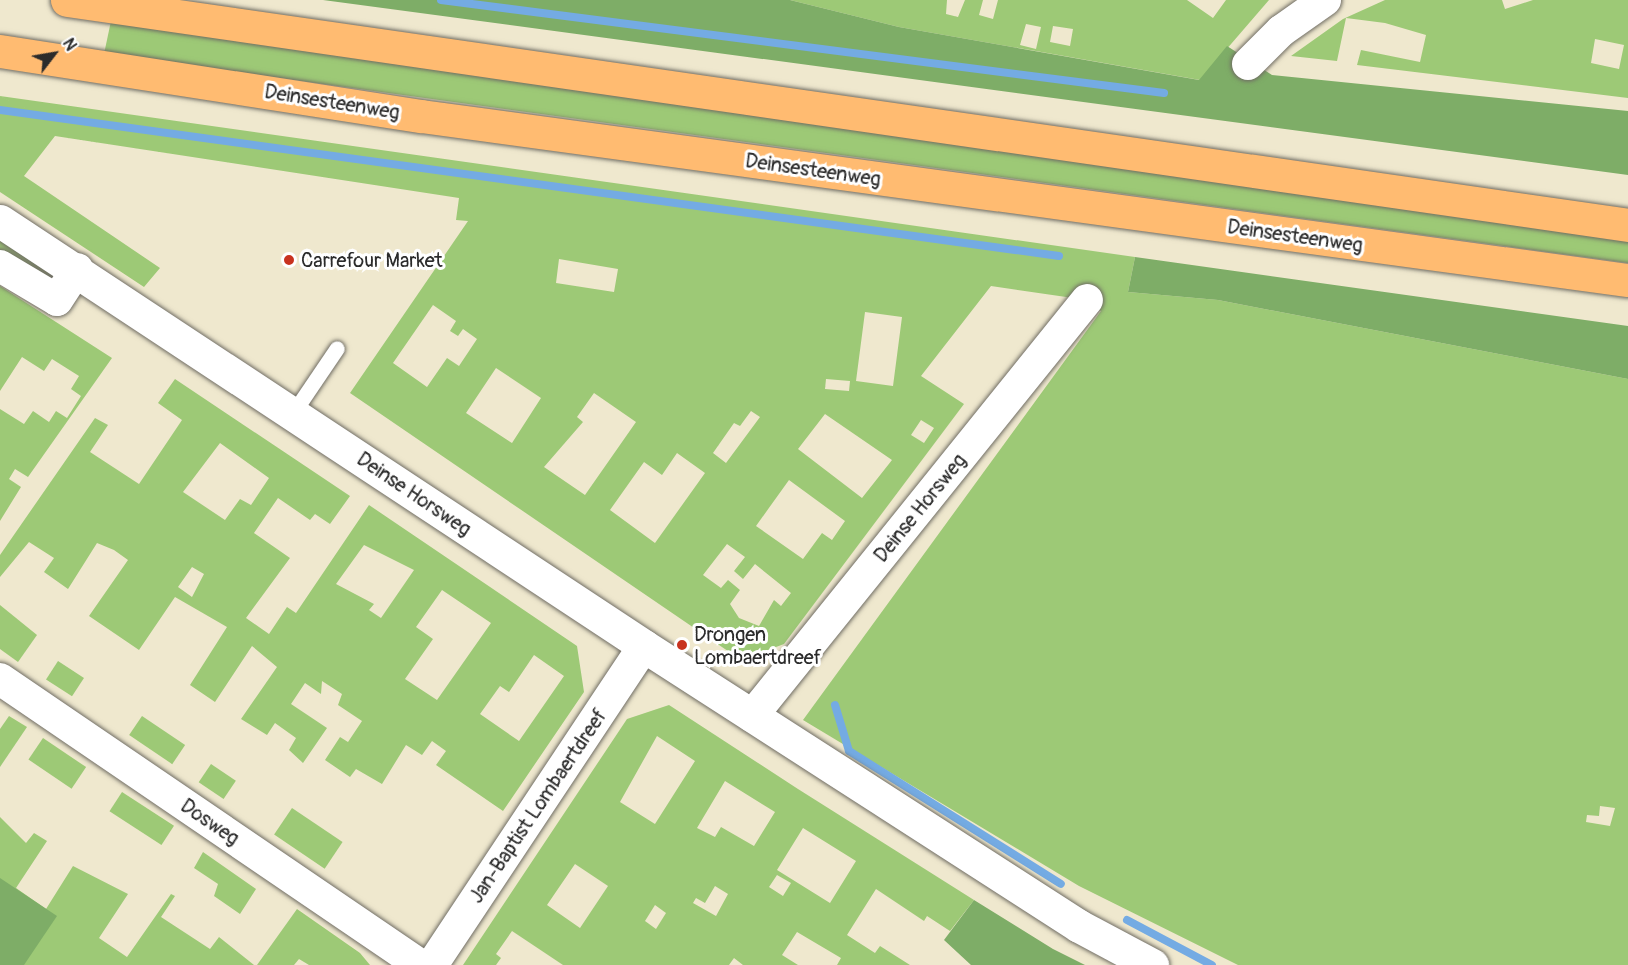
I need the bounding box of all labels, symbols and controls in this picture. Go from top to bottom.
north arrow [24,24,84,84]
text: N [58,35,81,55]
street label: Deinsesteenweg [263,79,401,125]
street label: Deinsesteenweg [744,149,882,191]
street label: Deinsesteenweg [1226,215,1364,257]
place label: Carrefour Market [301,248,443,272]
marker: Carrefour Market [282,253,296,267]
street label: Deinse Horsweg [352,447,476,541]
street label: Deinse Horsweg [869,449,971,567]
place label: Drongen Lombaertdreef [694,622,822,669]
marker: Drongen Lombaertdreef [675,638,689,652]
street label: Jan-Baptist Lombaertdreef [464,704,612,908]
street label: Dosweg [176,794,244,850]

